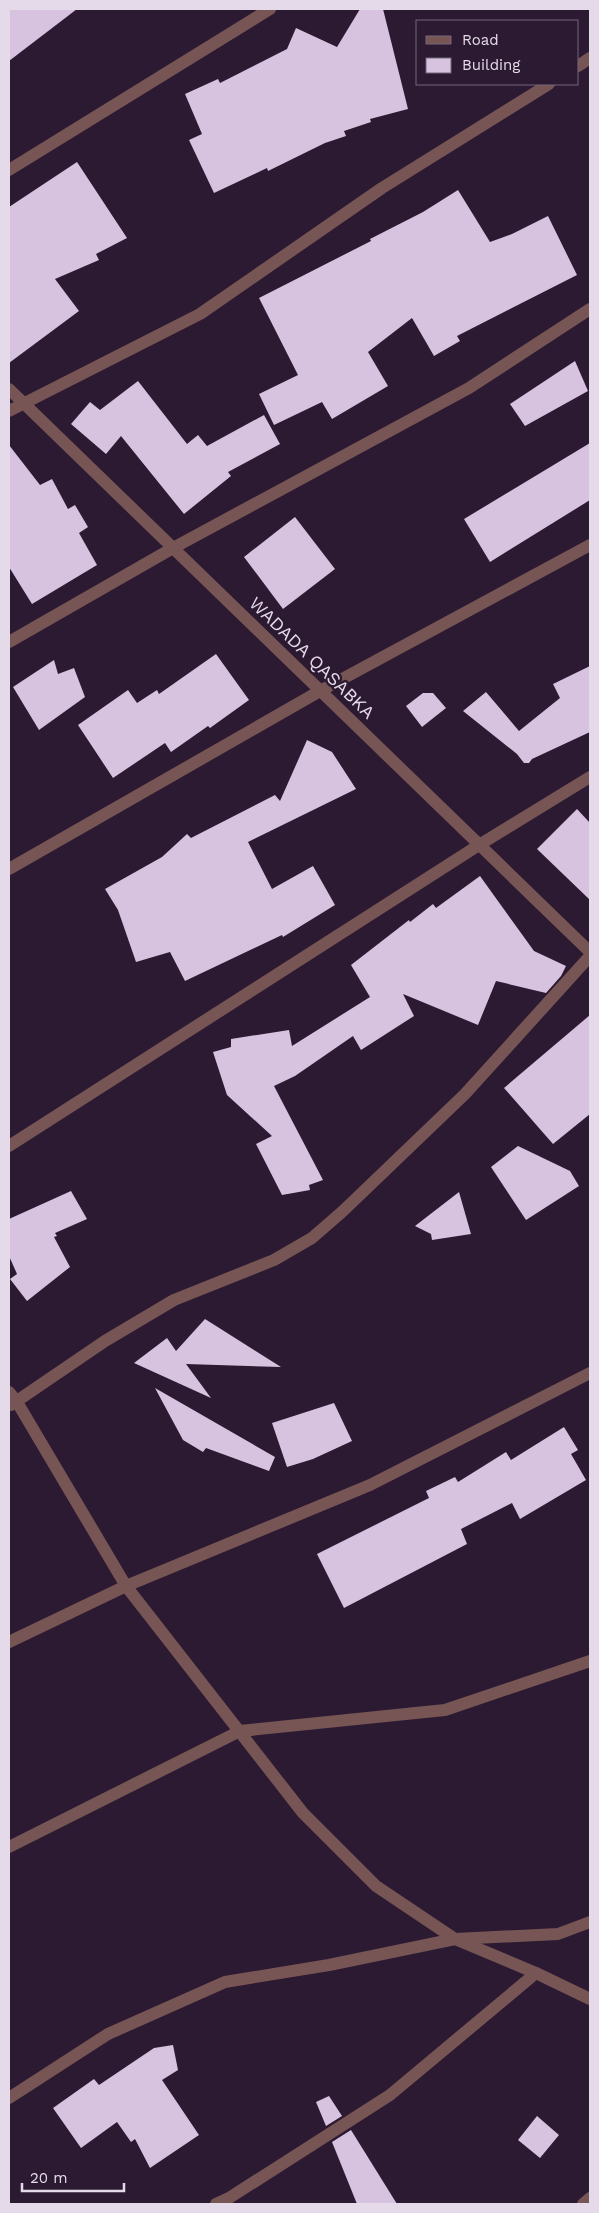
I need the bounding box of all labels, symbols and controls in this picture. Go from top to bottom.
legend [416,20,579,85]
text: Road [462,31,499,49]
text: Building [462,56,520,74]
street label: WADADA QASABKA [245,592,380,723]
scale bar [22,2160,125,2192]
text: 20 m [30,2169,68,2187]

